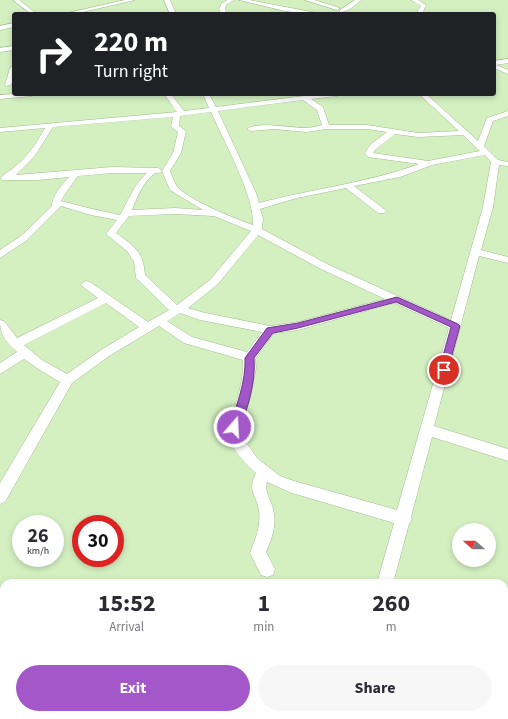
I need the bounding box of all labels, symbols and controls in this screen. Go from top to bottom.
text: 220 m [94,22,168,62]
icon: right [28,28,80,80]
text: Turn right [94,59,168,84]
pin [427,353,461,387]
icon: arrive [433,359,455,381]
position arrow [213,406,255,448]
speed limit sign: 30 [72,515,124,567]
text: 26 [27,522,49,550]
north arrow [452,523,496,567]
map controls [452,523,496,567]
text: km/h [27,544,49,558]
text: 15:52 [98,586,156,621]
text: 1 [258,586,270,621]
text: 260 [372,586,410,621]
text: Arrival [109,618,144,636]
text: min [253,618,274,636]
text: m [386,618,397,636]
button: Exit [16,665,250,711]
button: Share [258,665,492,711]

